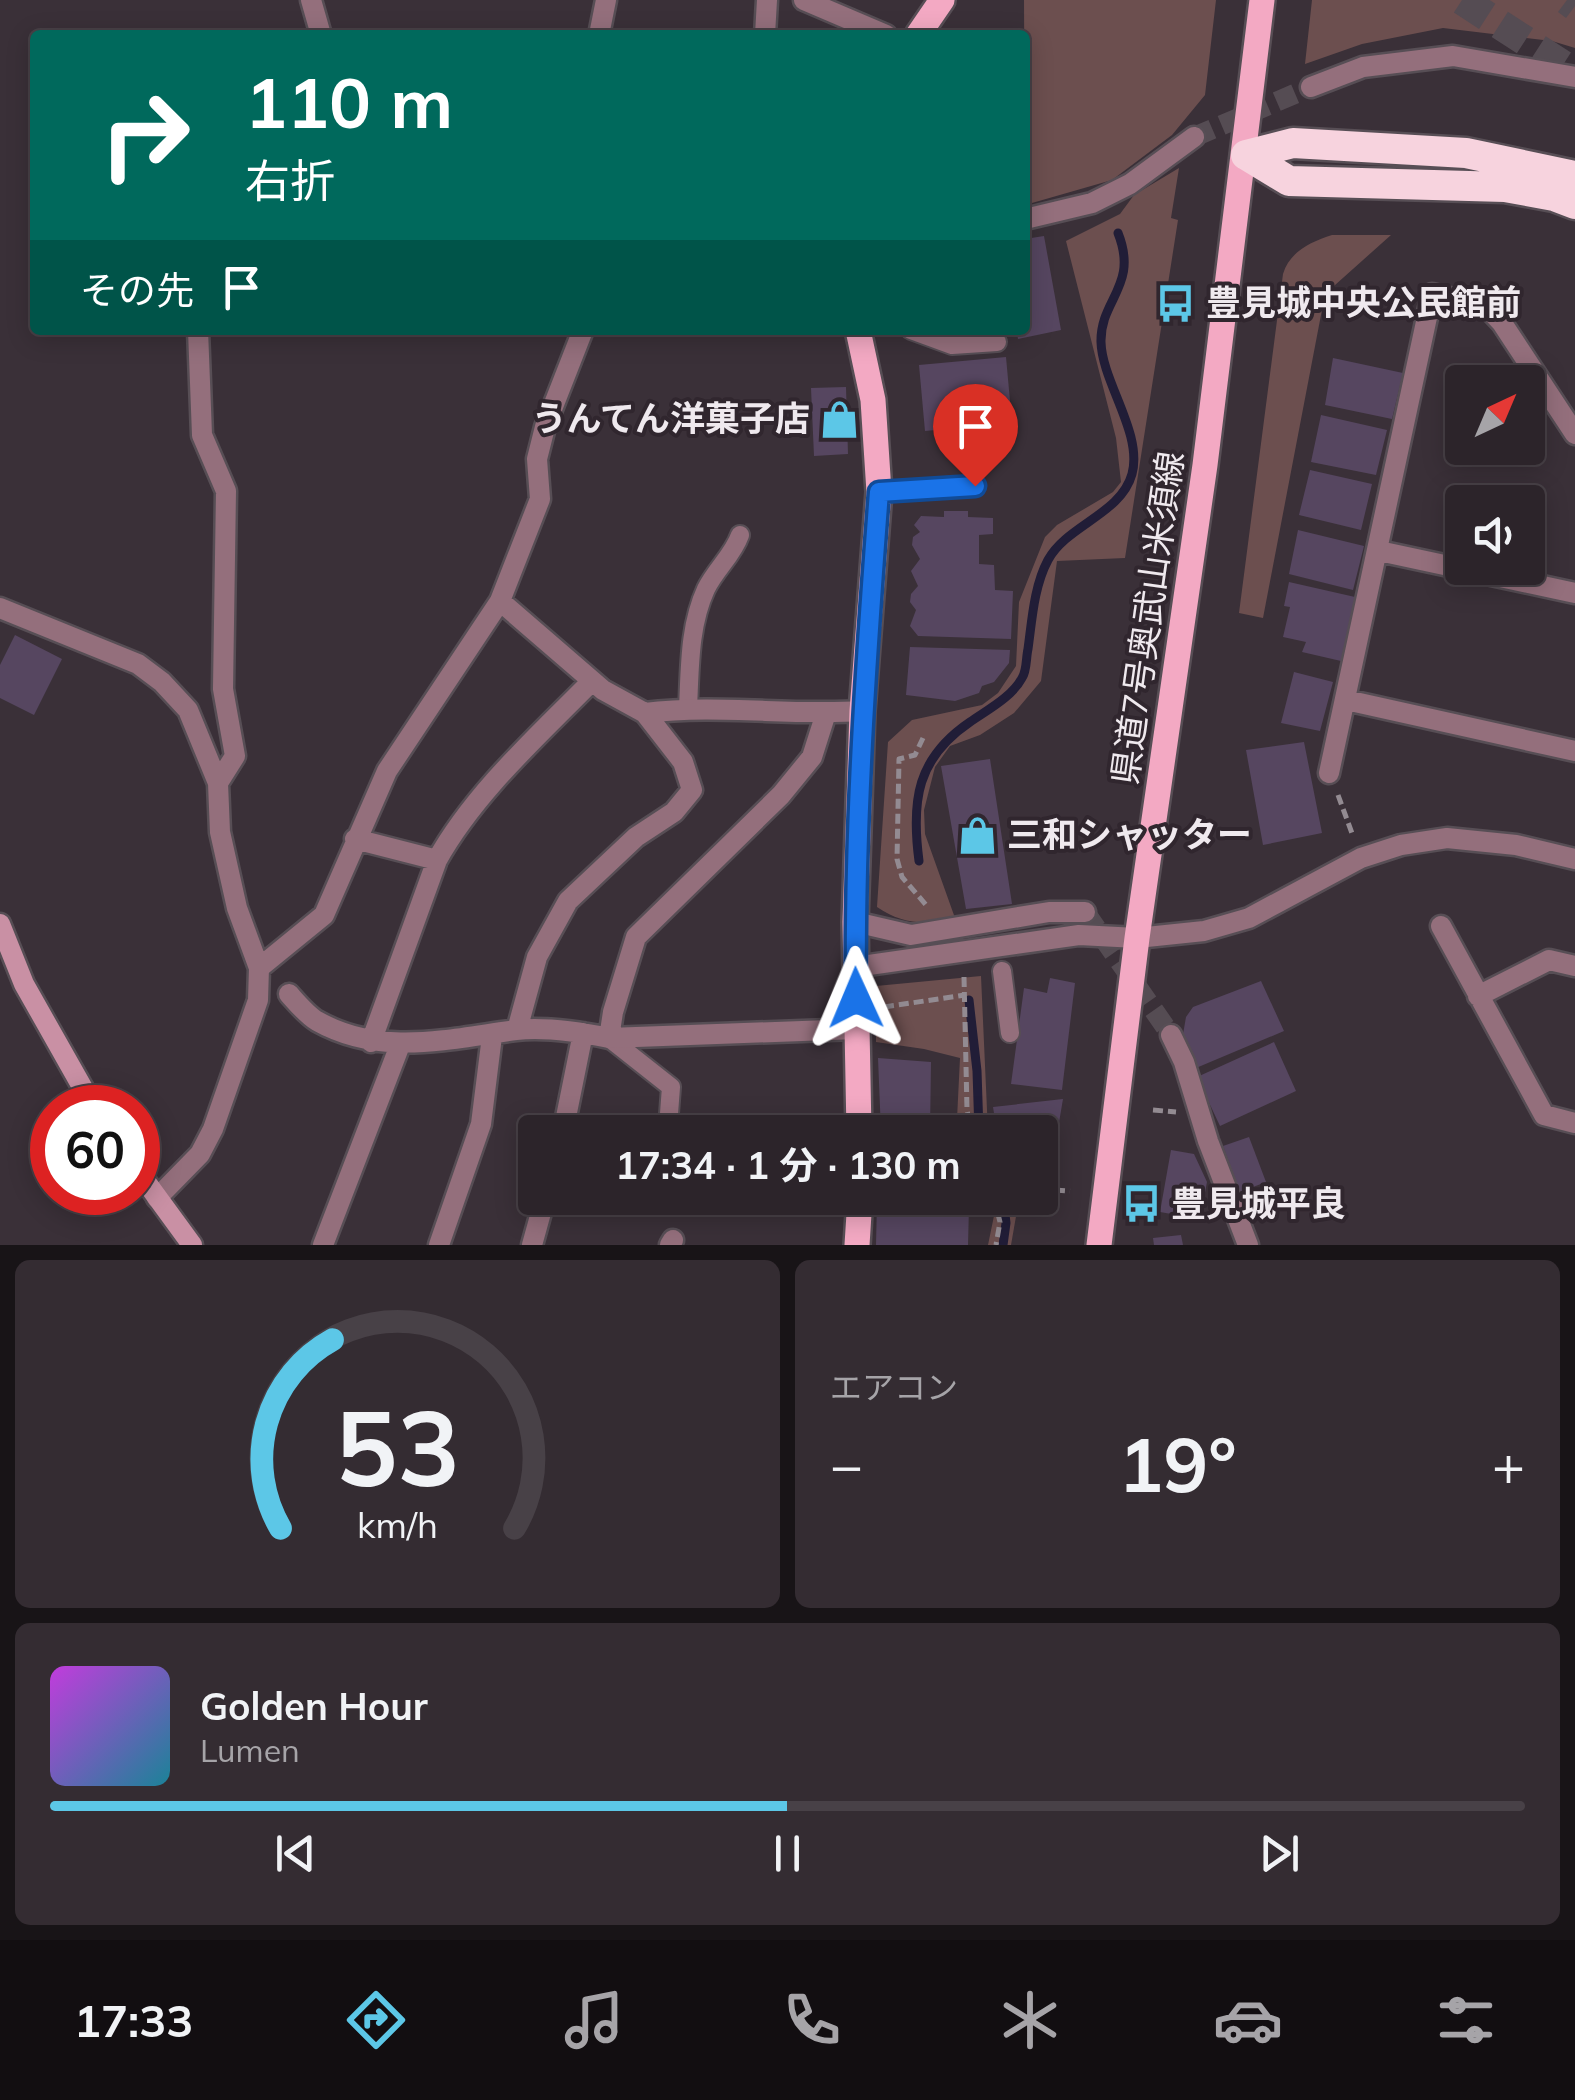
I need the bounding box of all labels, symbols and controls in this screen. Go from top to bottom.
text: 110 m [245,58,453,146]
icon: right [80,70,210,200]
text: 右折 [245,152,335,208]
icon: arrive [214,260,269,315]
text: その先 [80,266,194,314]
place label: 豊見城中央公民館前 [1206,280,1521,324]
bus stop icon: 豊見城中央公民館前 [1155,282,1197,324]
north arrow [1445,365,1545,465]
map controls [1445,365,1545,585]
pin [933,384,1018,487]
place label: うんてん洋菓子店 [532,396,810,440]
shop icon: うんてん洋菓子店 [819,398,861,440]
icon: arrive [948,399,1003,454]
street label: 県道7号奥武山米須線 [1102,448,1192,787]
button: sound [1445,485,1545,585]
place label: 三和シャッター [1007,812,1252,856]
shop icon: 三和シャッター [956,814,998,856]
position arrow [804,946,908,1050]
speed limit sign: 60 [30,1085,160,1215]
text: 17:34 · 1 分 · 130 m [615,1141,961,1189]
place label: 豊見城平良 [1171,1181,1346,1225]
bus stop icon: 豊見城平良 [1120,1183,1162,1225]
text: エアコン [830,1367,958,1407]
text: 53 [335,1381,460,1512]
text: 19° [1118,1417,1237,1511]
text: − [830,1430,863,1499]
text: + [1492,1430,1525,1499]
text: km/h [357,1502,438,1547]
text: Golden Hour [200,1682,428,1730]
text: Lumen [200,1730,300,1770]
icon: previous [268,1826,323,1881]
icon: pause [760,1826,815,1881]
icon: next [1252,1826,1307,1881]
icon: directions [341,1985,411,2055]
icon: music [559,1985,629,2055]
icon: phone [777,1985,847,2055]
icon: climate [995,1985,1065,2055]
icon: car [1213,1985,1283,2055]
icon: filters [1431,1985,1501,2055]
text: 17:33 [74,1992,193,2048]

